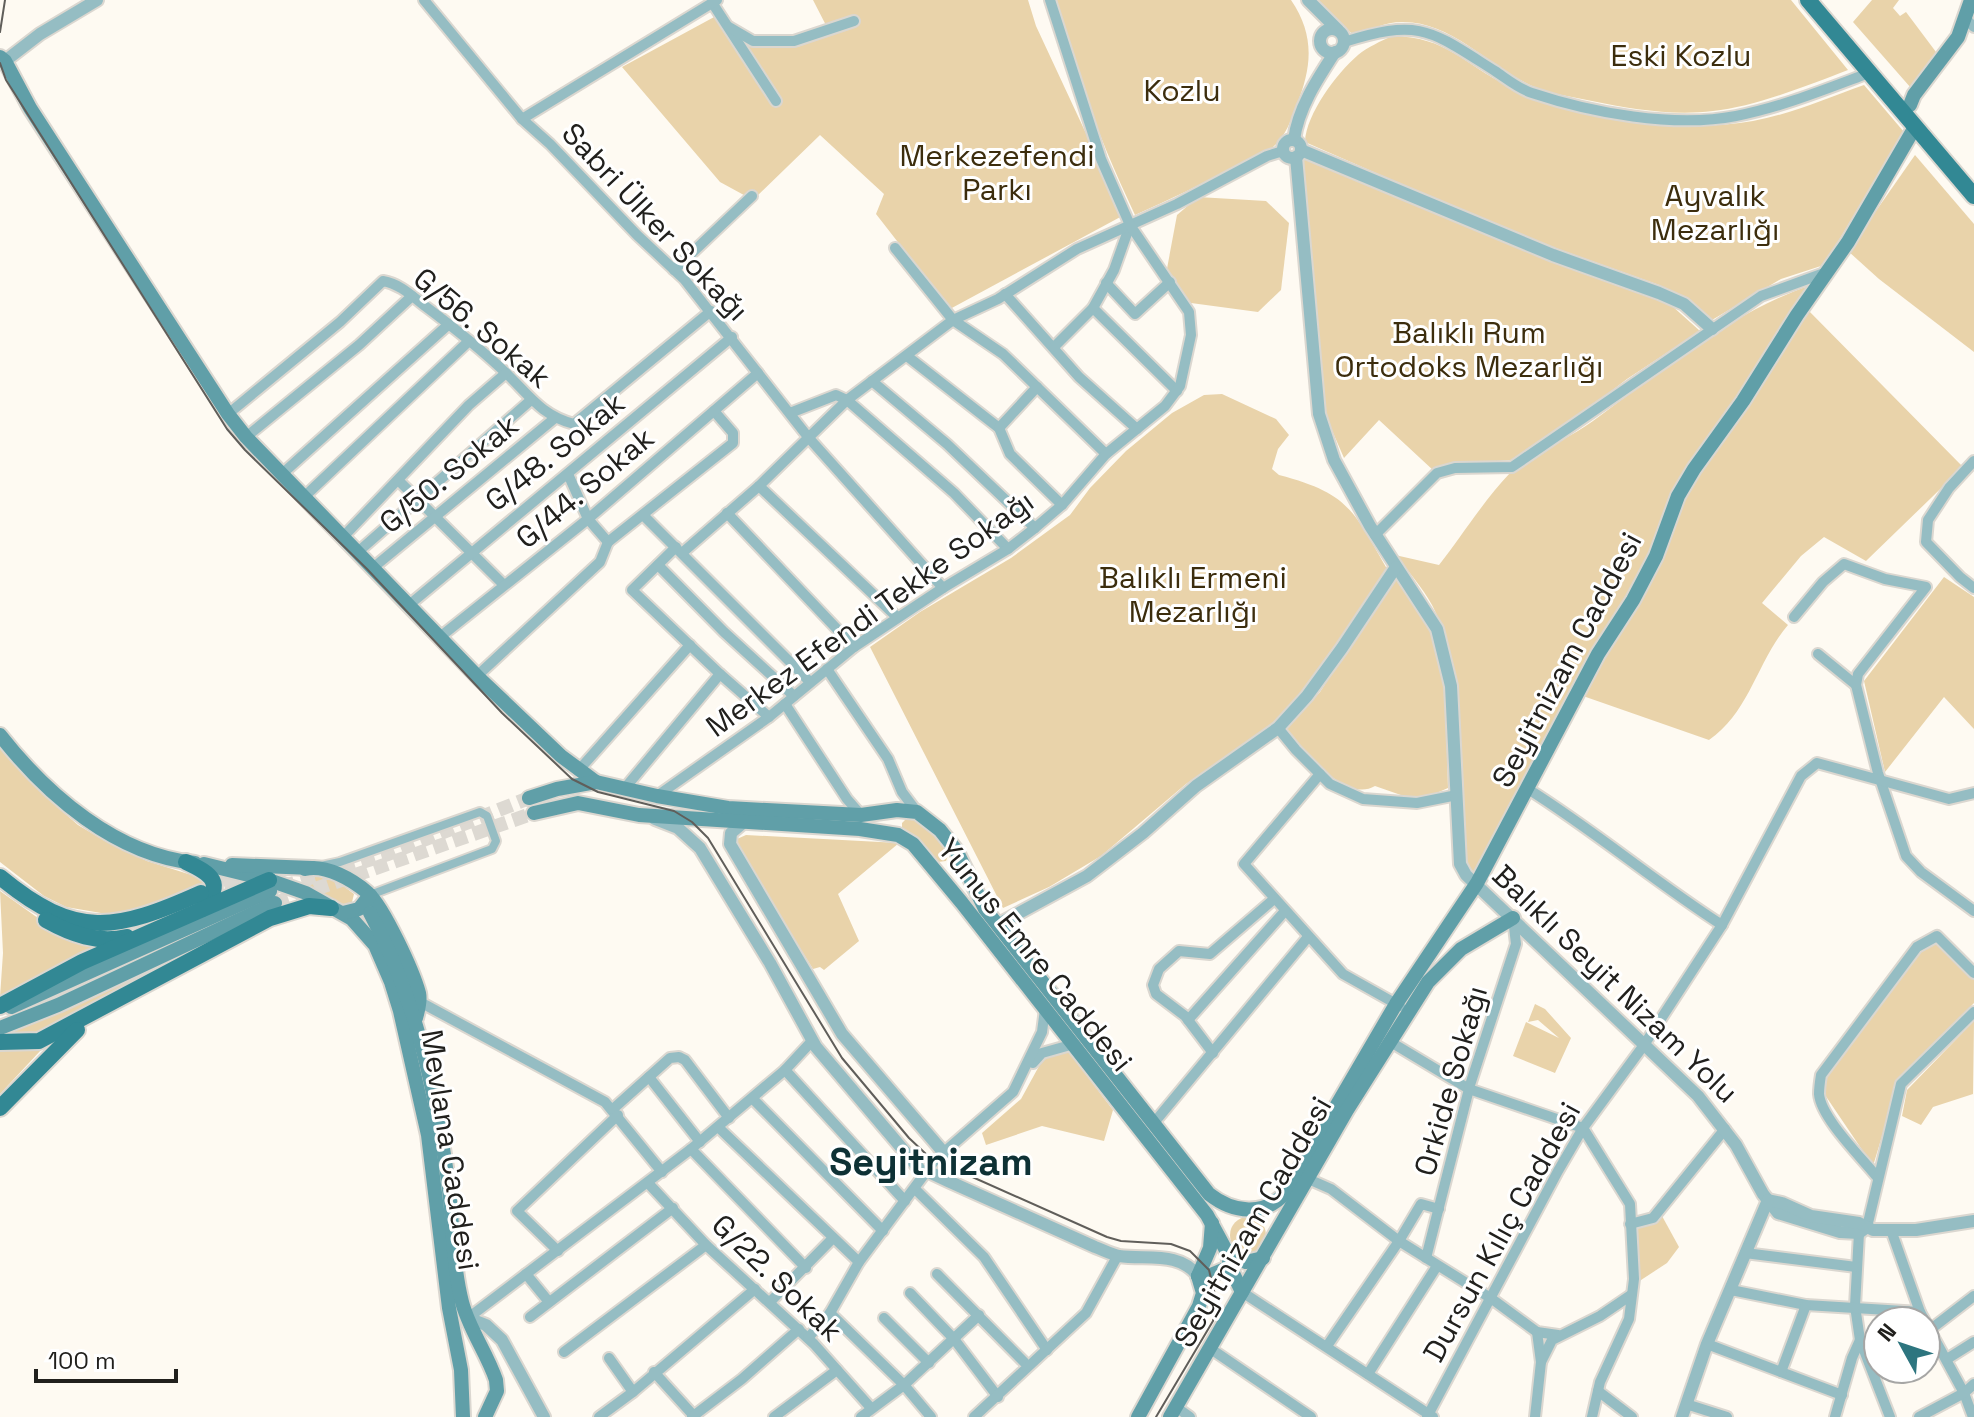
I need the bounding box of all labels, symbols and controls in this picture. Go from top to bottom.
park label: Eski Kozlu [1611,36,1751,75]
park label: Kozlu [1143,71,1221,110]
street label: Sabri Ülker Sokağı [553,114,757,329]
park label: Merkezefendi Parkı [899,136,1095,209]
park label: Ayvalık Mezarlığı [1651,176,1779,249]
street label: G/56. Sokak [406,259,559,396]
park label: Balıklı Rum Ortodoks Mezarlığı [1335,313,1603,386]
street label: G/48. Sokak [477,383,633,520]
street label: G/50. Sokak [371,406,526,542]
street label: G/44. Sokak [507,418,662,557]
street label: Merkez Efendi Tekke Sokağı [698,482,1041,746]
street label: Seyitnizam Caddesi [1483,526,1650,794]
park label: Balıklı Ermeni Mezarlığı [1099,558,1287,631]
street label: Yunus Emre Caddesi [929,830,1141,1079]
street label: Balıklı Seyit Nizam Yolu [1484,856,1746,1111]
street label: Orkide Sokağı [1405,981,1496,1180]
street label: Mevlana Caddesi [412,1027,489,1273]
street label: Seyitnizam Caddesi [1165,1089,1340,1354]
street label: Dursun Kılıç Caddesi [1414,1095,1589,1369]
district label: Seyitnizam [829,1138,1033,1186]
street label: G/22. Sokak [704,1205,851,1350]
north arrow [1862,1305,1942,1385]
text: N [1871,1317,1902,1347]
scale bar [36,1333,176,1383]
text: 100 m [48,1345,116,1376]

